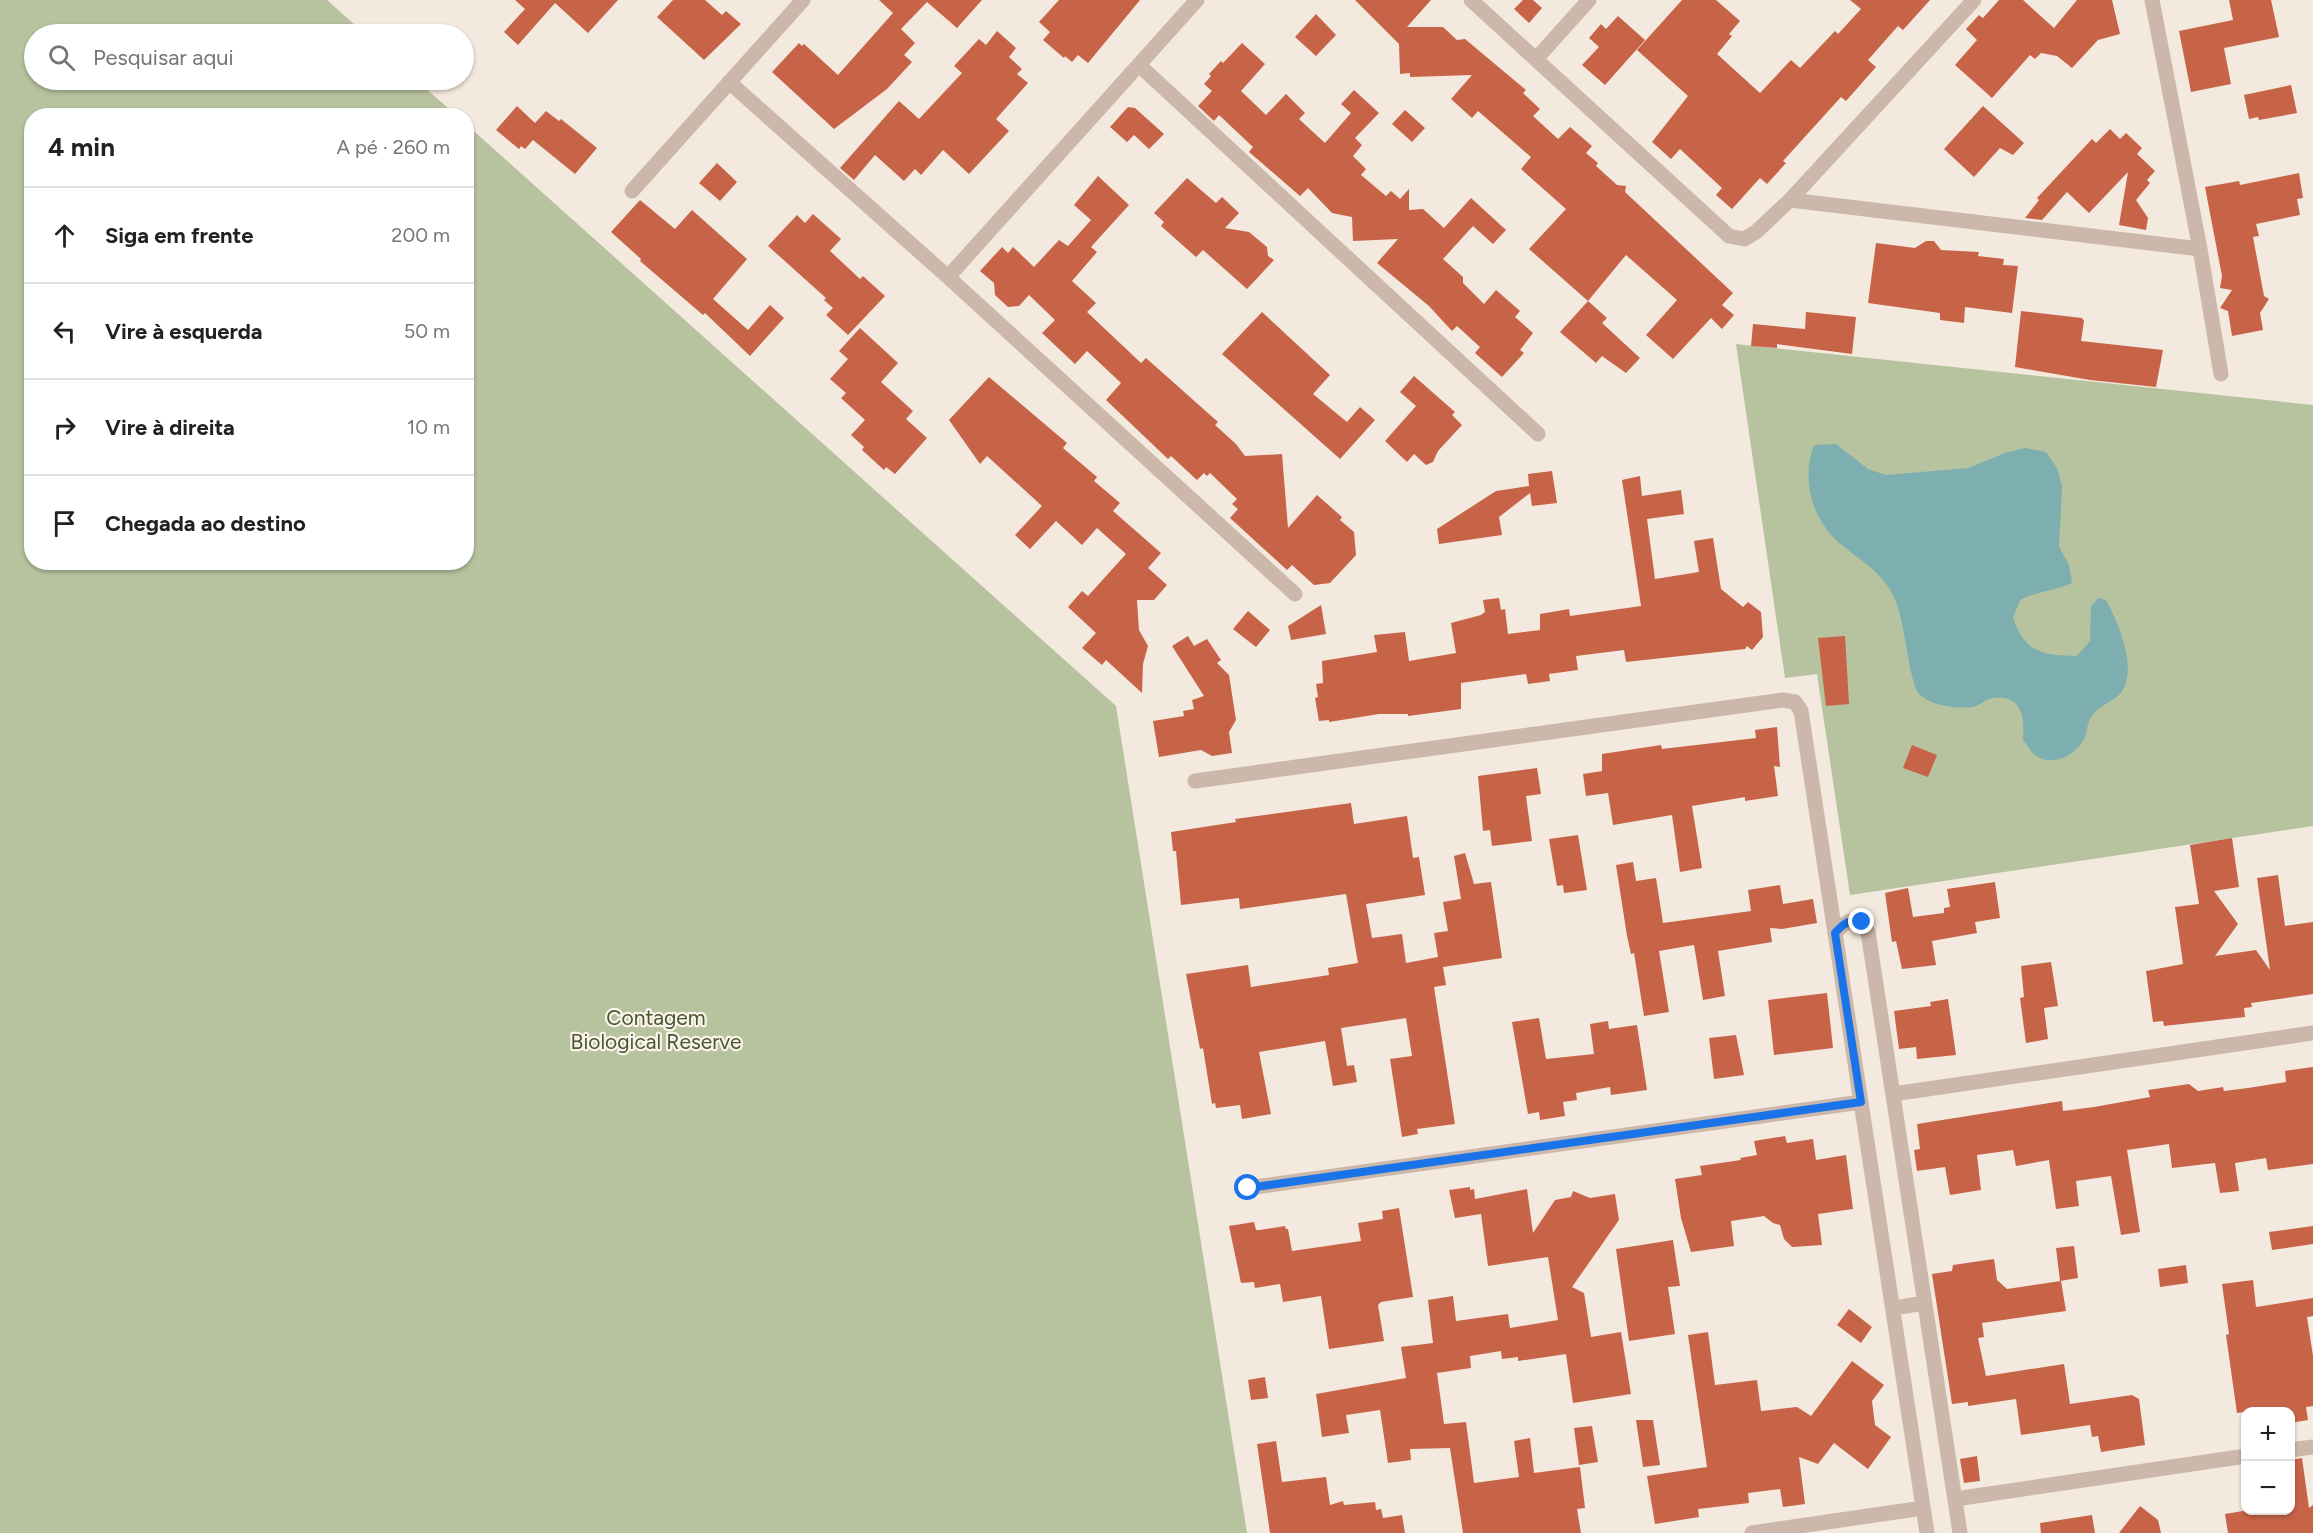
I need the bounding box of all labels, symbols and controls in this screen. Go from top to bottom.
search box [24,24,474,90]
icon: search [45,41,78,74]
text: Pesquisar aqui [93,44,234,71]
text: 4 min [48,131,115,163]
text: A pé · 260 m [337,135,450,159]
icon: ahead [48,219,81,252]
text: Siga em frente [105,222,253,249]
text: 200 m [391,223,450,247]
icon: left [48,315,81,348]
text: Vire à esquerda [105,318,263,345]
text: 50 m [404,319,450,343]
icon: right [48,411,81,444]
text: Vire à direita [105,414,235,441]
text: 10 m [407,415,450,439]
icon: arrive [48,507,81,540]
text: Chegada ao destino [105,510,306,537]
route end [1848,908,1874,934]
park label: Contagem Biological Reserve [571,1005,741,1054]
route start [1234,1174,1260,1200]
map controls [2241,1407,2295,1515]
button: + [2241,1407,2295,1461]
button: − [2241,1461,2295,1515]

